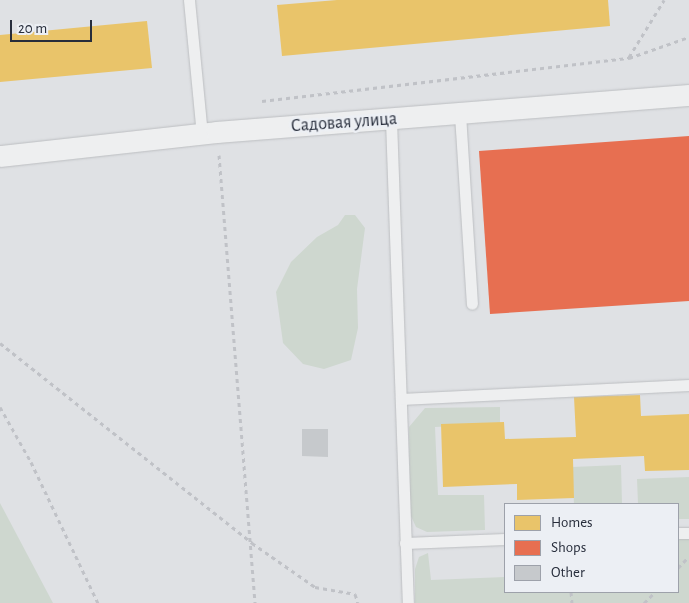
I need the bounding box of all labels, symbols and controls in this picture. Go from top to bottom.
scale bar [12,10,95,42]
text: 20 m [18,21,47,36]
street label: Садовая улица [290,109,398,137]
legend [504,503,679,593]
text: Homes [551,515,593,530]
text: Shops [551,540,586,555]
text: Other [551,565,585,580]

